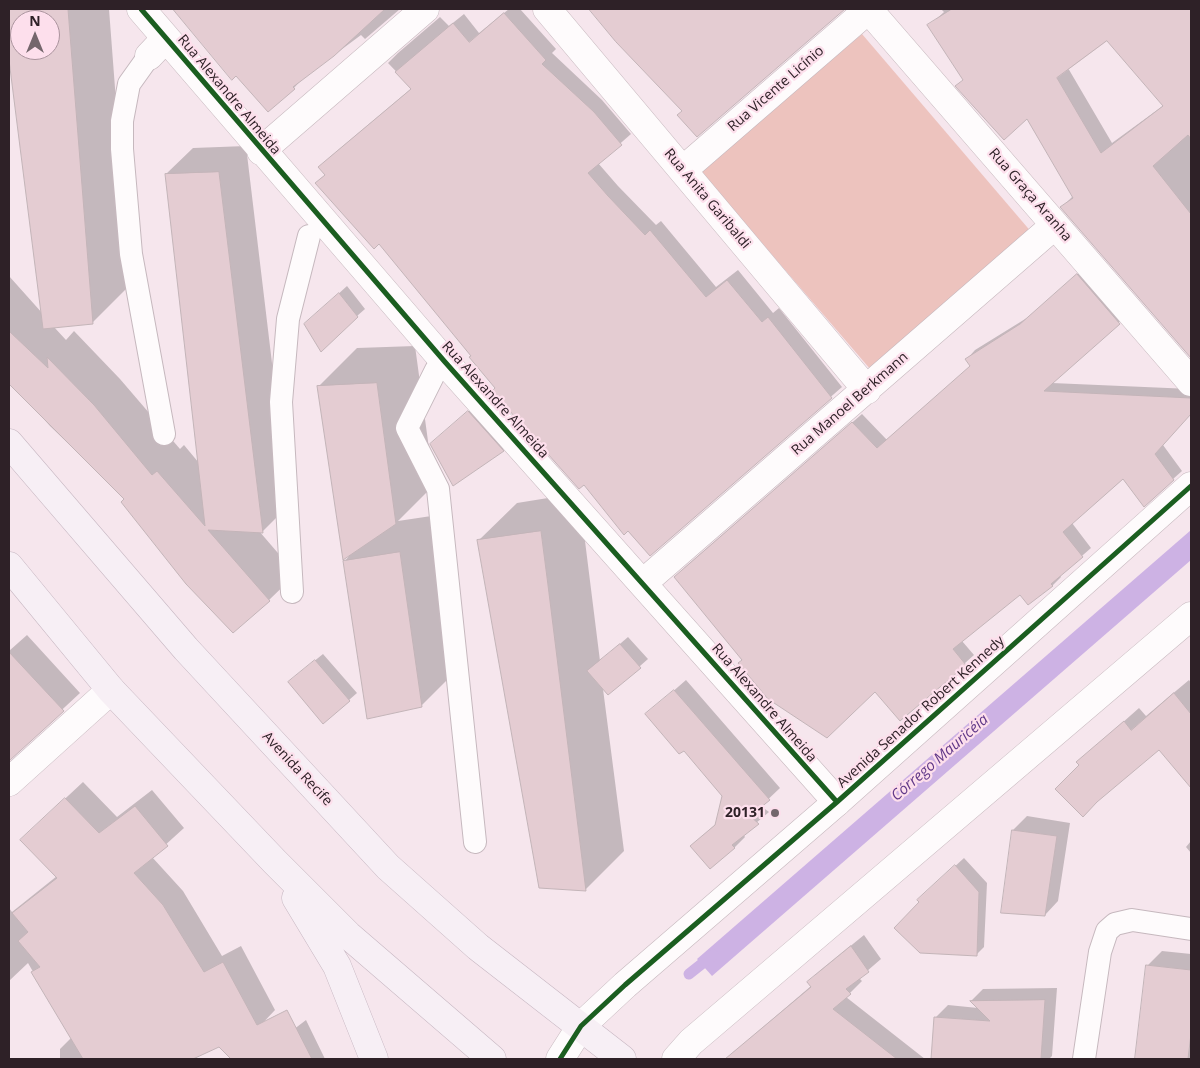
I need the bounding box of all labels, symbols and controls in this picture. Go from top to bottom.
north arrow [10,10,60,60]
text: N [29,11,41,30]
street label: Rua Alexandre Almeida [174,32,284,158]
street label: Rua Vicente Licínio [725,43,827,135]
street label: Rua Graça Aranha [985,145,1075,245]
street label: Rua Anita Garibaldi [660,146,754,252]
street label: Rua Alexandre Almeida [438,338,552,462]
street label: Rua Manoel Berkmann [788,349,912,459]
street label: Avenida Senador Robert Kennedy [834,633,1008,791]
street label: Rua Alexandre Almeida [708,640,820,766]
water label: Córrego Mauricéia [888,711,992,805]
street label: Avenida Recife [258,728,336,810]
place label: 20131 [725,805,765,821]
marker: 20131 [769,807,781,819]

